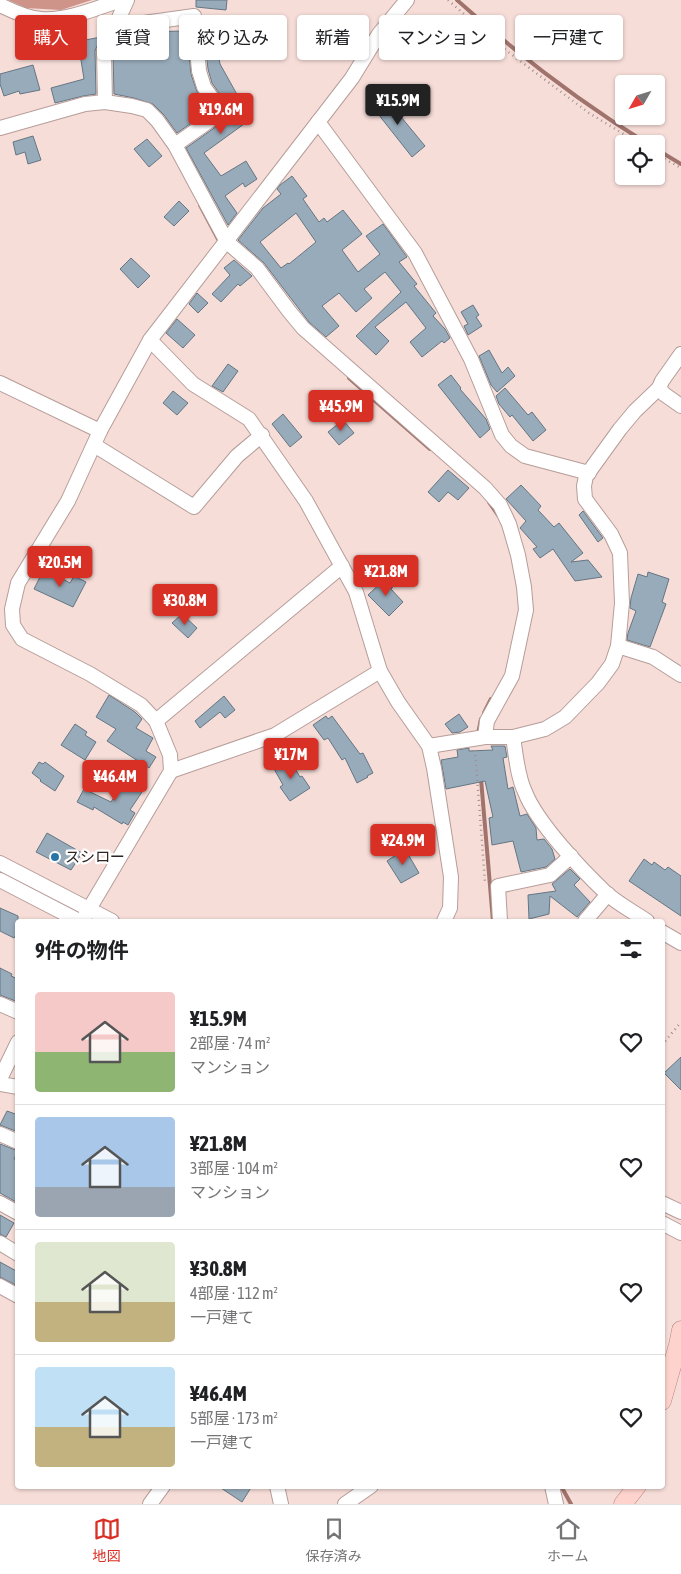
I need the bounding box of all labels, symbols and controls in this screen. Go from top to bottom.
chip: 購入 [15,15,87,60]
chip: 賃貸 [97,15,169,60]
chip: 絞り込み [179,15,287,60]
chip: 新着 [297,15,369,60]
chip: マンション [379,15,505,60]
chip: 一戸建て [515,15,623,60]
north arrow [615,75,665,125]
map controls [615,75,665,185]
pin: ¥15.9M [357,84,439,126]
text: ¥15.9M [376,91,420,109]
pin: ¥19.6M [180,92,262,135]
text: ¥19.6M [199,100,243,118]
button: locate [615,135,665,185]
pin: ¥45.9M [300,390,382,432]
text: ¥45.9M [319,397,363,415]
pin: ¥20.5M [19,546,101,588]
text: ¥20.5M [38,553,82,571]
pin: ¥21.8M [345,554,427,597]
text: ¥21.8M [364,562,408,580]
pin: ¥30.8M [144,584,226,626]
text: ¥30.8M [163,591,207,609]
pin: ¥17M [261,738,321,780]
text: ¥17M [275,745,307,763]
pin: ¥46.4M [74,760,156,802]
text: ¥46.4M [93,767,137,785]
pin: ¥24.9M [362,824,444,866]
text: ¥24.9M [381,831,425,849]
place label: スシロー [65,848,125,865]
marker: スシロー [49,851,61,863]
icon: filters [617,935,645,963]
text: 9件の物件 [35,938,129,962]
text: ¥15.9M [190,1006,247,1030]
icon: home [75,1012,135,1072]
icon: heart [617,1028,645,1056]
text: 2部屋 · 74 m² [190,1034,271,1052]
text: マンション [190,1058,270,1076]
text: ¥21.8M [190,1131,247,1155]
icon: home [75,1137,135,1197]
icon: heart [617,1153,645,1181]
text: 3部屋 · 104 m² [190,1159,278,1177]
text: マンション [190,1183,270,1201]
text: ¥30.8M [190,1256,247,1280]
icon: home [75,1262,135,1322]
icon: heart [617,1278,645,1306]
text: 4部屋 · 112 m² [190,1284,278,1302]
text: 一戸建て [190,1308,254,1326]
text: ¥46.4M [190,1381,247,1405]
icon: home [75,1387,135,1447]
icon: heart [617,1403,645,1431]
text: 5部屋 · 173 m² [190,1409,278,1427]
text: 一戸建て [190,1433,254,1451]
tab: 地図 [93,1515,121,1565]
tab: 保存済み [306,1515,362,1565]
tab: ホーム [547,1515,588,1565]

